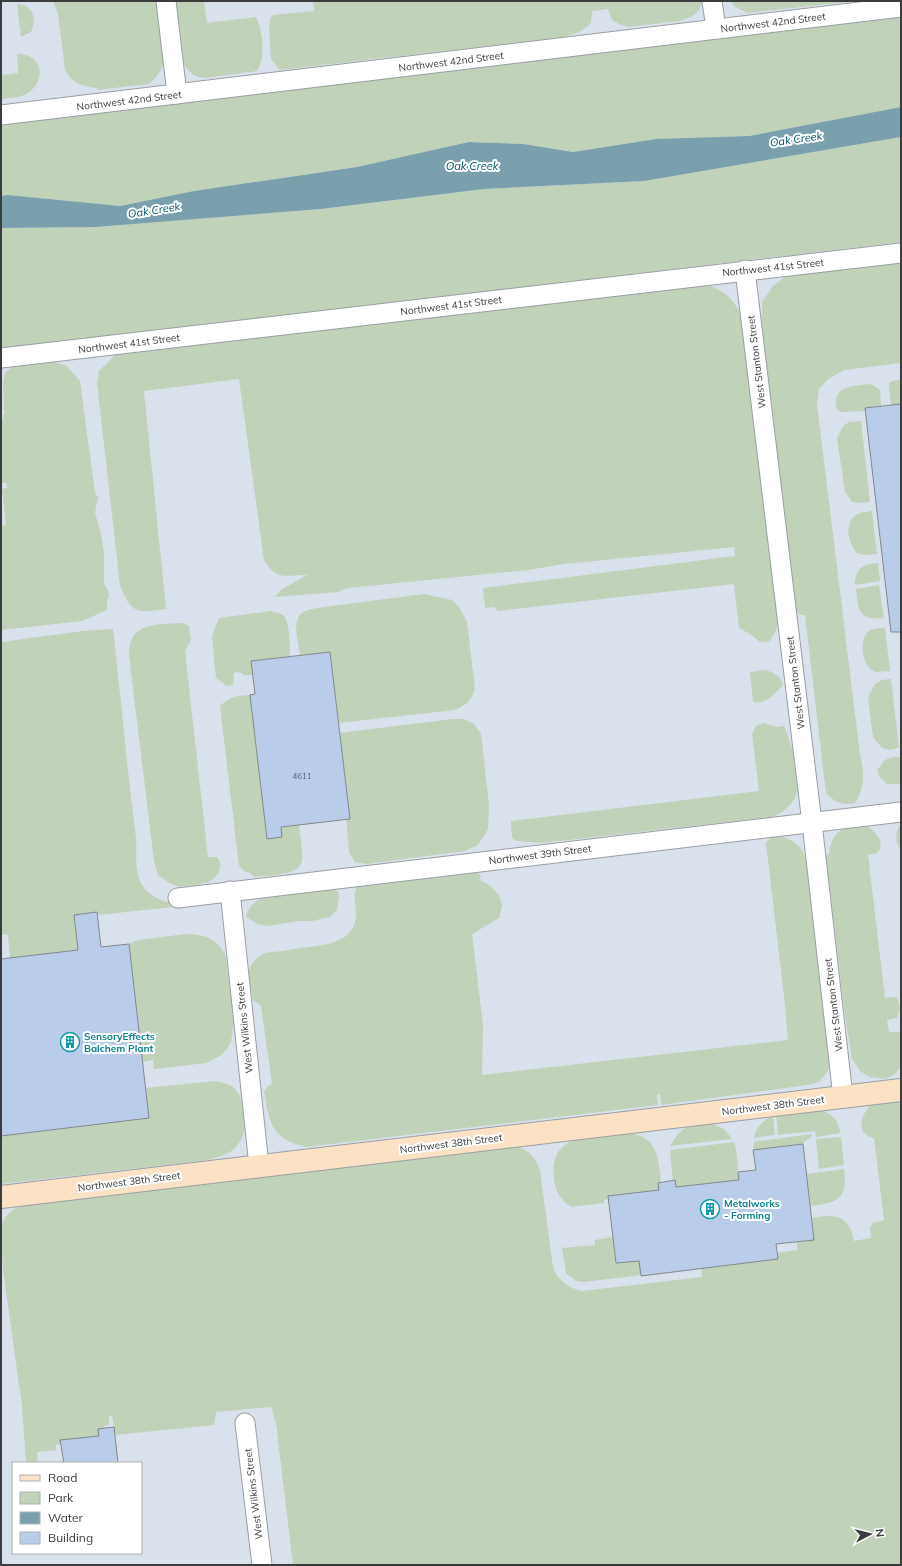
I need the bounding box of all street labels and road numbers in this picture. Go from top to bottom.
street label: Northwest 42nd Street [720,10,827,35]
street label: Northwest 42nd Street [398,49,505,74]
street label: Northwest 42nd Street [76,88,183,113]
street label: Northwest 41st Street [722,256,825,279]
street label: Northwest 41st Street [400,293,503,318]
street label: West Stanton Street [744,314,769,409]
street label: Northwest 41st Street [78,331,181,356]
street label: West Stanton Street [783,635,808,730]
street label: Northwest 39th Street [488,842,593,867]
street label: West Stanton Street [821,957,846,1052]
street label: West Wilkins Street [233,981,256,1074]
street label: Northwest 38th Street [721,1093,826,1118]
street label: Northwest 38th Street [399,1131,504,1156]
street label: Northwest 38th Street [77,1169,182,1194]
street label: West Wilkins Street [241,1447,266,1540]

